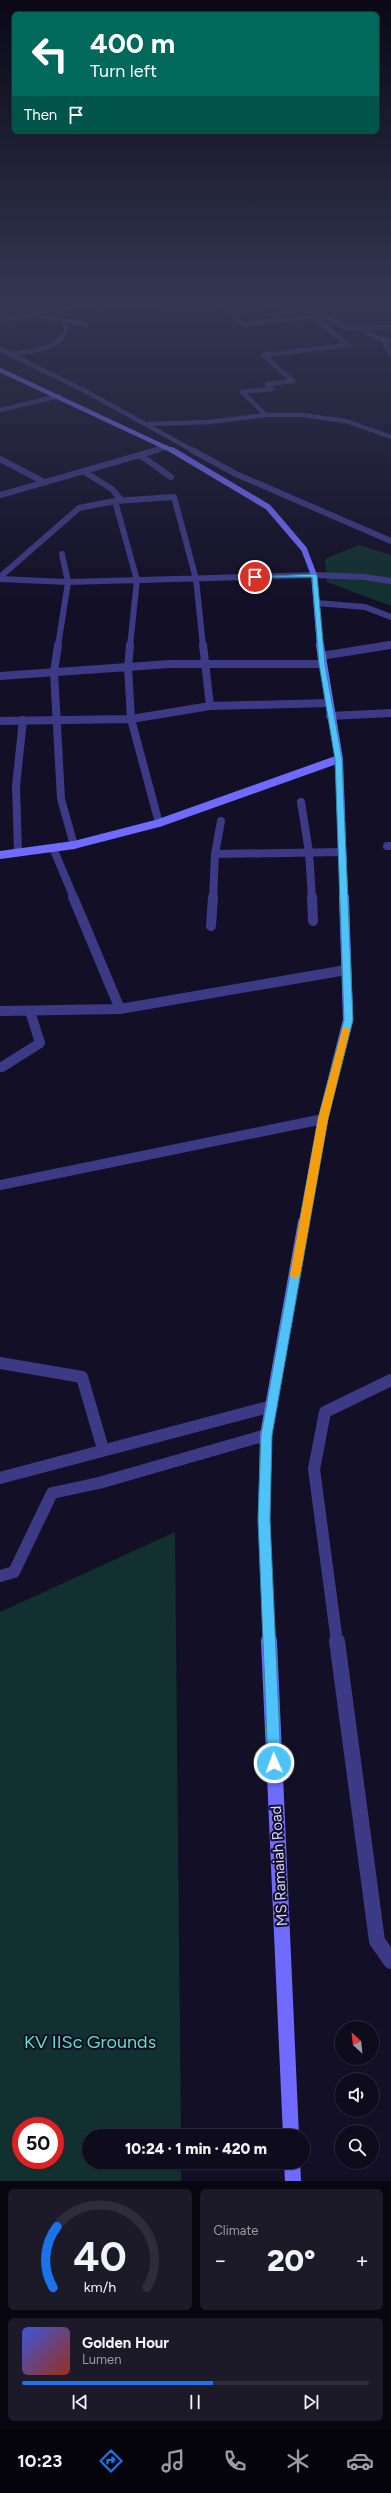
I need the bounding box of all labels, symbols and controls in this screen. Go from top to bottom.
text: 400 m [90,26,175,60]
icon: left [24,28,76,80]
text: Turn left [90,60,157,82]
icon: arrive [65,104,87,126]
text: Then [24,106,57,124]
pin [238,560,272,594]
icon: arrive [244,566,266,588]
position arrow [253,1742,295,1784]
street label: MS Ramaiah Road [267,1805,291,1927]
north arrow [335,2021,379,2065]
map controls [335,2021,379,2169]
park label: KV IISc Grounds [24,2031,156,2053]
button: sound [335,2073,379,2117]
speed limit sign: 50 [12,2117,64,2169]
button: search [335,2125,379,2169]
text: 10:24 · 1 min · 420 m [125,2140,267,2158]
text: Climate [214,2223,258,2238]
text: 40 [73,2230,126,2280]
text: 20° [267,2242,316,2279]
text: − [214,2247,227,2274]
text: + [355,2247,369,2274]
text: km/h [83,2277,116,2295]
text: Golden Hour [82,2334,169,2352]
text: Lumen [82,2352,121,2367]
icon: previous [69,2391,91,2413]
icon: pause [184,2391,206,2413]
icon: next [300,2391,322,2413]
icon: directions [97,2447,125,2475]
icon: music [159,2447,187,2475]
icon: phone [221,2447,249,2475]
icon: climate [284,2447,312,2475]
icon: car [346,2447,374,2475]
text: 10:23 [17,2450,62,2472]

